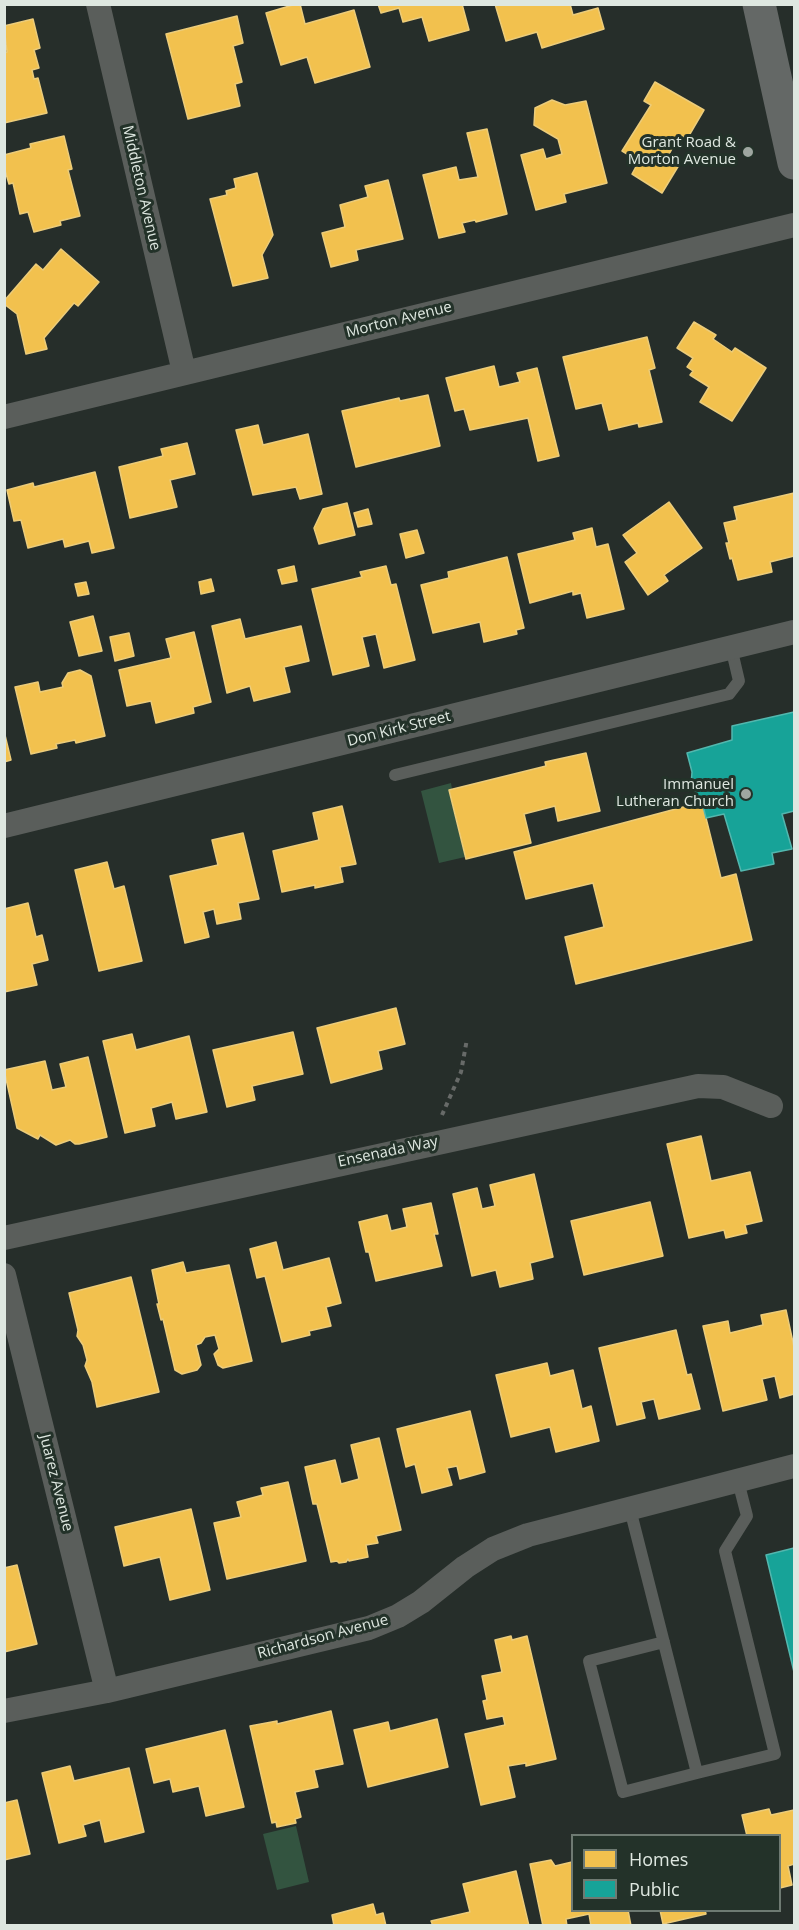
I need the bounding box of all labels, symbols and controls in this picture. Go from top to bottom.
street label: Middleton Avenue [118,124,164,252]
place label: Grant Road & Morton Avenue [628,134,736,169]
marker: Grant Road & Morton Avenue [741,145,755,159]
street label: Morton Avenue [344,298,454,342]
street label: Don Kirk Street [346,707,452,751]
place label: Immanuel Lutheran Church [616,776,734,811]
marker: Immanuel Lutheran Church [739,787,753,801]
street label: Ensenada Way [336,1133,440,1171]
street label: Juarez Avenue [35,1433,77,1533]
street label: Richardson Avenue [256,1611,390,1663]
legend [571,1834,781,1912]
text: Homes [629,1847,688,1871]
text: Public [629,1877,680,1901]

